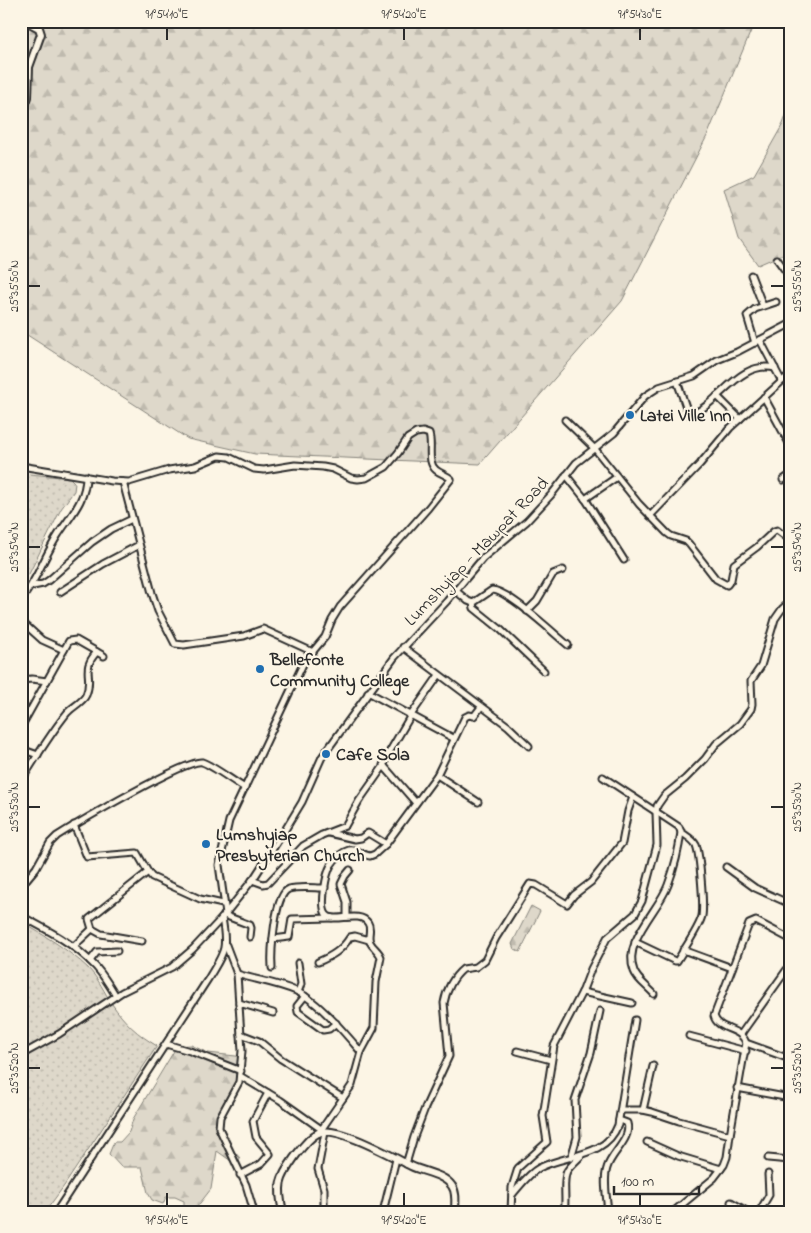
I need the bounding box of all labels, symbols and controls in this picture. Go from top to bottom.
text: 91°54'10"E [146,6,188,24]
text: 91°54'20"E [382,6,426,24]
text: 91°54'30"E [618,6,662,24]
text: 25°35'50"N [6,260,24,312]
text: 25°35'50"N [789,260,807,312]
place label: Latei Ville Inn [640,404,732,430]
marker: Latei Ville Inn [624,409,636,421]
street label: Lumshyiap - Mawpat Road [399,472,556,633]
text: 25°35'40"N [6,522,24,572]
text: 25°35'40"N [789,522,807,572]
place label: Bellefonte Community College [269,648,410,696]
marker: Bellefonte Community College [254,663,266,675]
place label: Cafe Sola [336,743,410,769]
marker: Cafe Sola [320,748,332,760]
text: 25°35'30"N [6,782,24,832]
text: 25°35'30"N [789,782,807,832]
place label: Lumshyiap Presbyterian Church [216,823,365,871]
marker: Lumshyiap Presbyterian Church [200,838,212,850]
text: 25°35'20"N [6,1042,24,1094]
text: 25°35'20"N [789,1042,807,1094]
scale bar [614,1163,698,1195]
text: 100 m [621,1171,654,1193]
text: 91°54'10"E [146,1212,188,1230]
text: 91°54'20"E [382,1212,426,1230]
text: 91°54'30"E [618,1212,662,1230]

